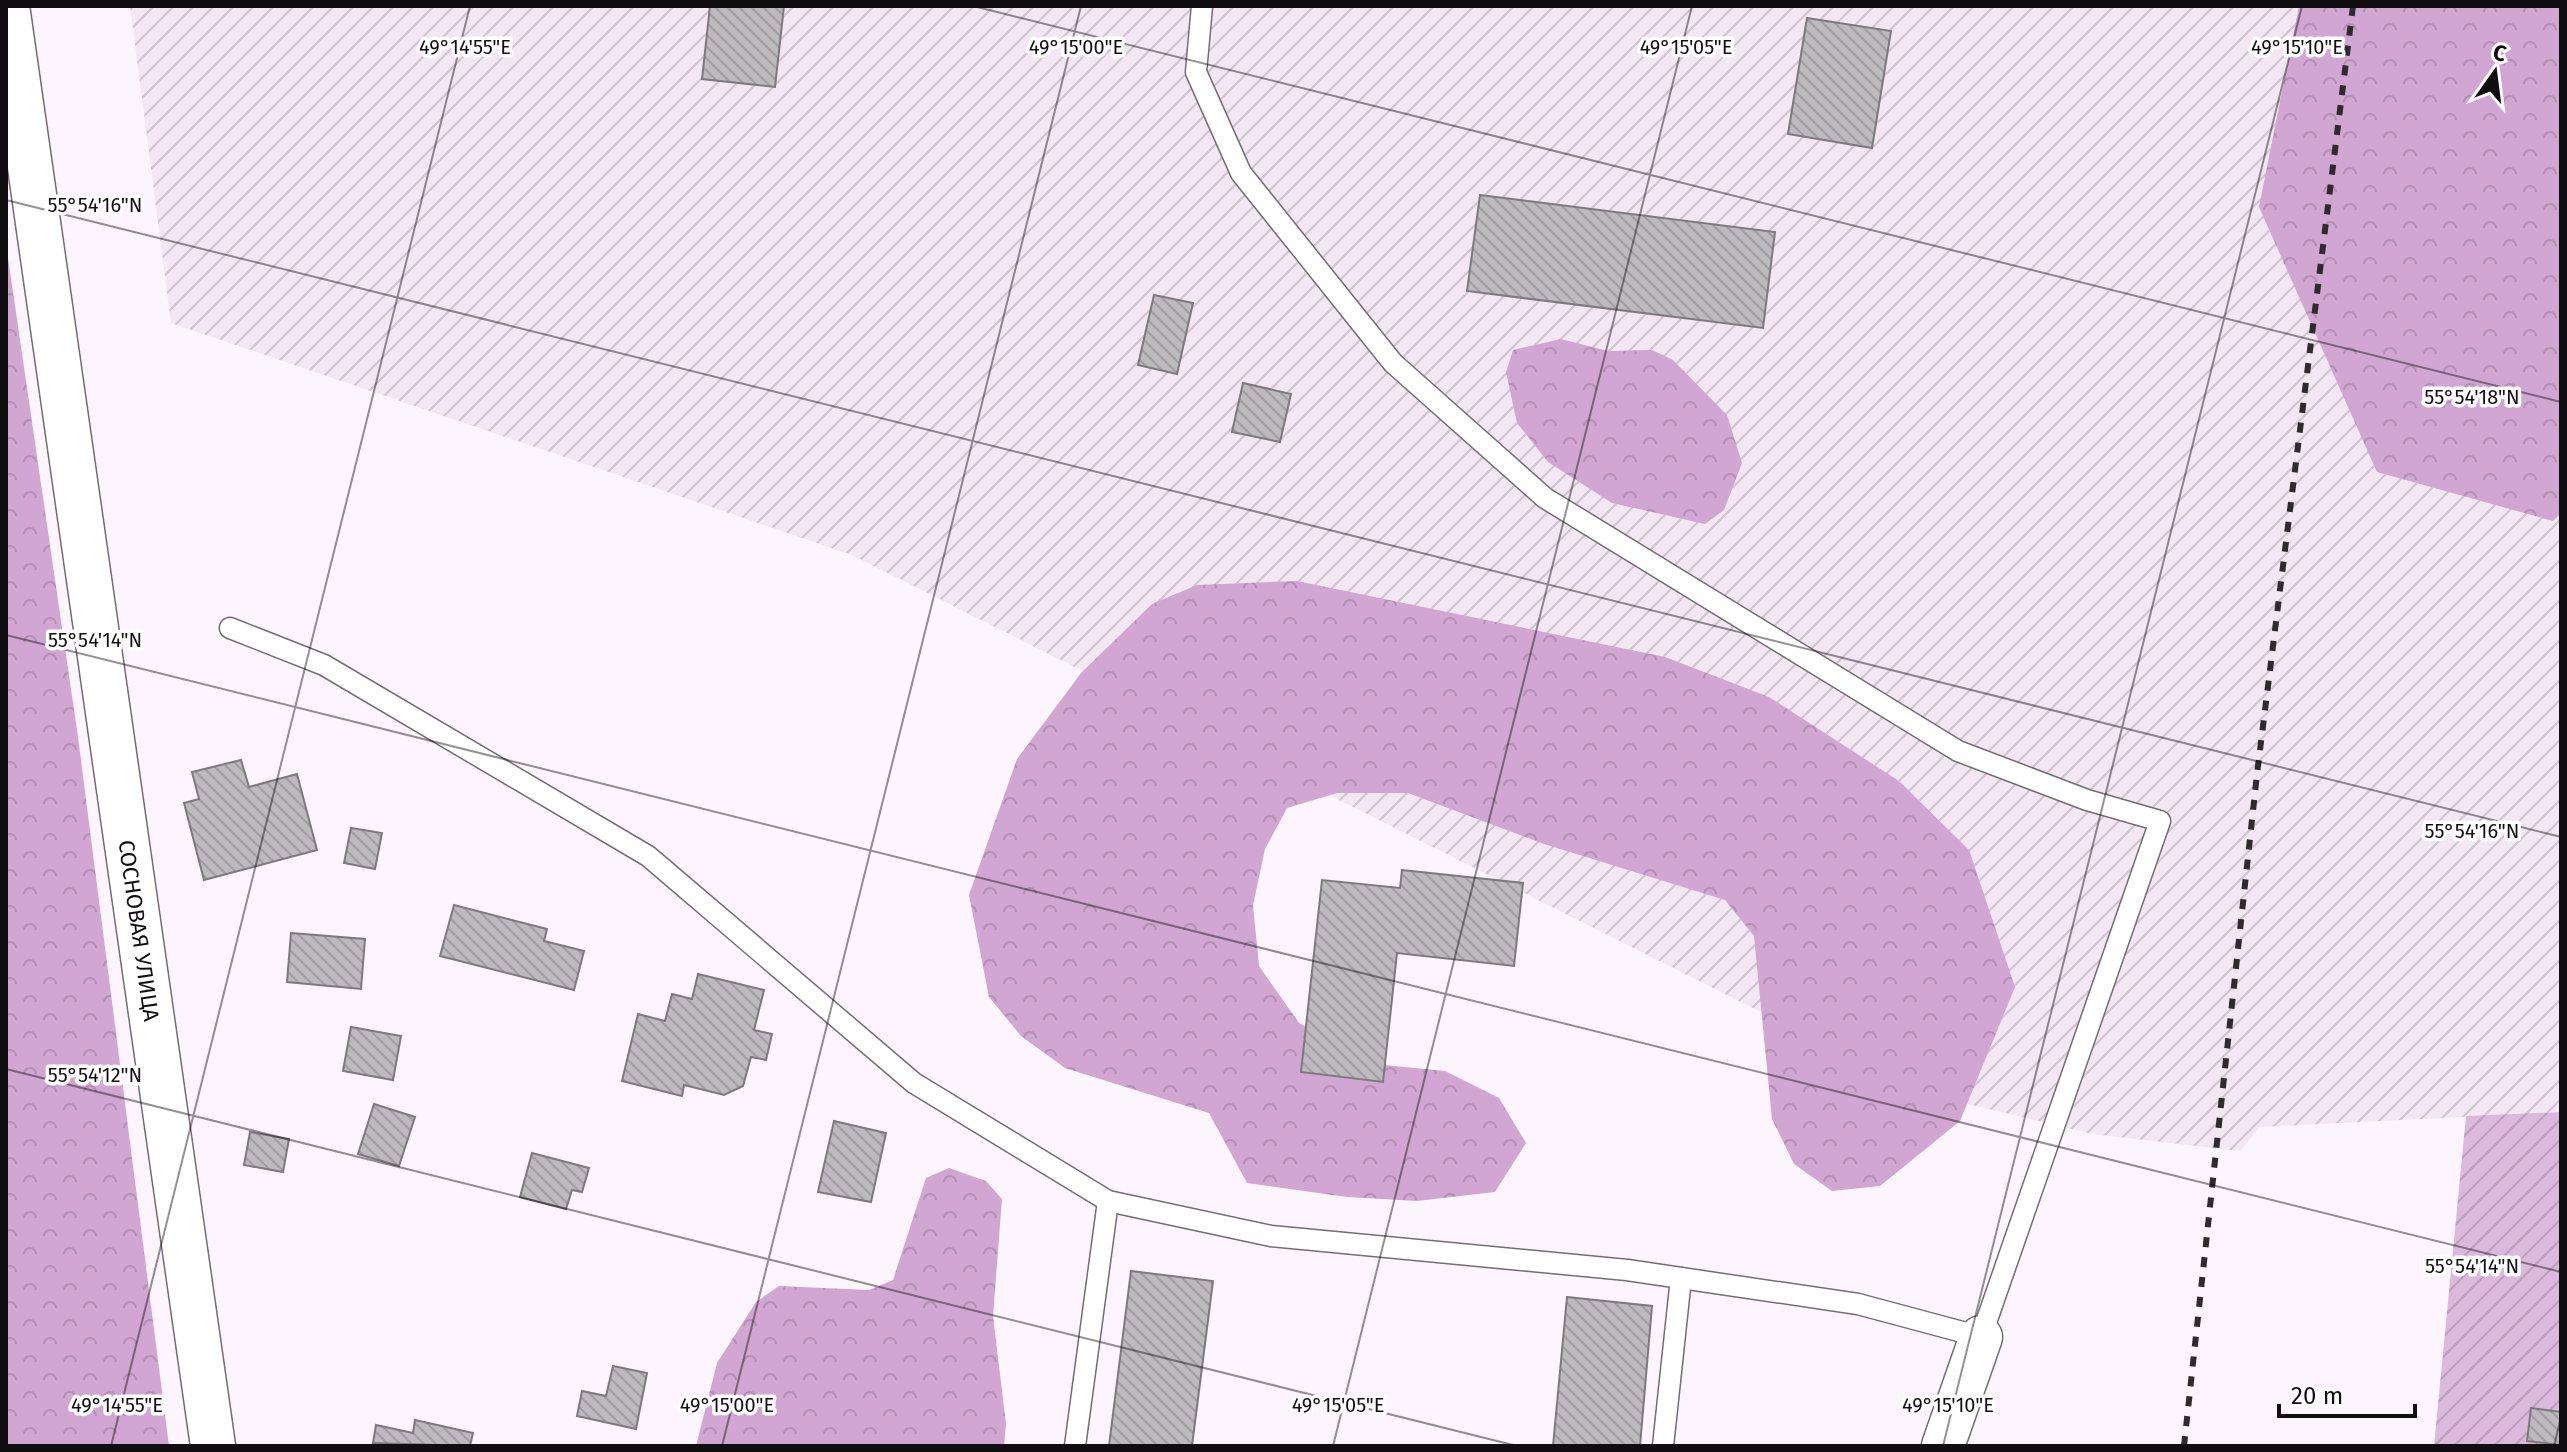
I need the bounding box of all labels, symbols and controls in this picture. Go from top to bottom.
north arrow [2455,32,2535,112]
text: 49°14'55"E [419,35,511,59]
text: 49°15'00"E [1029,35,1123,59]
text: 49°15'05"E [1640,35,1732,59]
text: 49°15'10"E [2251,35,2343,59]
text: С [2490,38,2509,68]
text: 55°54'16"N [48,193,142,217]
text: 55°54'18"N [2424,385,2520,409]
text: 55°54'14"N [48,628,142,652]
text: 55°54'16"N [2425,819,2519,843]
street label: СОСНОВАЯ УЛИЦА [112,838,165,1023]
text: 55°54'12"N [48,1063,142,1087]
text: 55°54'14"N [2425,1254,2519,1278]
scale bar [2279,1368,2415,1418]
text: 20 m [2291,1382,2343,1410]
text: 49°14'55"E [71,1393,163,1417]
text: 49°15'00"E [680,1393,774,1417]
text: 49°15'05"E [1292,1393,1384,1417]
text: 49°15'10"E [1902,1393,1994,1417]

